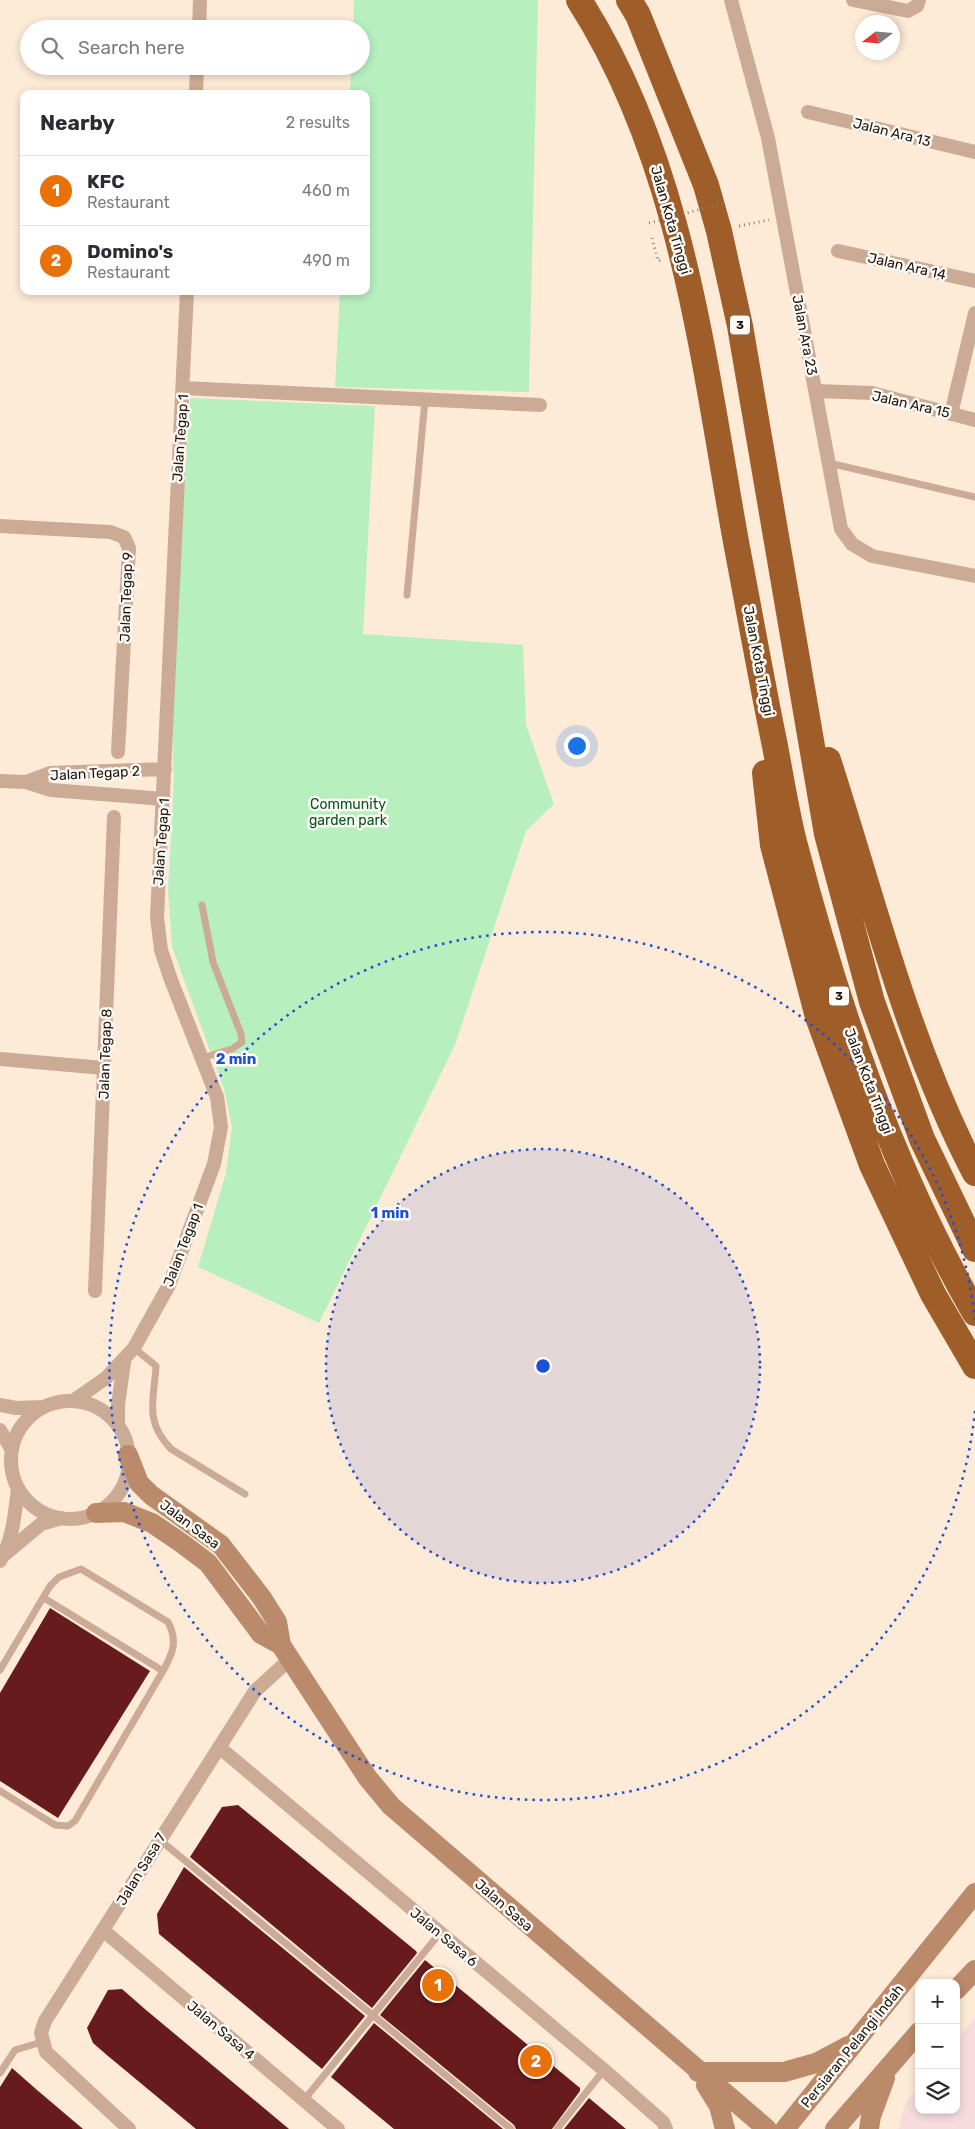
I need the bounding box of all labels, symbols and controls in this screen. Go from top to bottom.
north arrow [855,15,900,60]
search box [20,20,370,75]
icon: search [38,34,66,62]
text: Search here [78,36,185,59]
text: Nearby [40,110,115,135]
text: 2 results [286,113,350,132]
street label: Jalan Ara 13 [851,115,932,150]
street label: Jalan Kota Tinggi [647,164,694,276]
text: KFC [87,170,125,193]
text: 1 [52,181,60,200]
text: 460 m [302,181,350,200]
text: Restaurant [87,193,170,212]
text: Domino's [87,240,173,263]
street label: Jalan Ara 14 [866,249,948,284]
text: 2 [51,251,61,270]
text: 490 m [302,251,350,270]
text: Restaurant [87,263,170,282]
street label: Jalan Ara 23 [788,293,821,377]
road number: 3 [730,316,750,334]
street label: Jalan Ara 15 [870,387,951,422]
street label: Jalan Tegap 1 [169,394,192,482]
street label: Jalan Tegap 9 [116,552,137,642]
street label: Jalan Kota Tinggi [739,605,778,718]
your location [564,733,590,759]
street label: Jalan Tegap 2 [50,763,140,784]
park label: Community garden park [309,796,388,829]
street label: Jalan Tegap 1 [150,798,173,886]
road number: 3 [829,986,849,1006]
street label: Jalan Tegap 8 [95,1008,116,1100]
street label: Jalan Kota Tinggi [841,1026,897,1136]
text: 2 min [216,1050,256,1068]
street label: Jalan Tegap 1 [160,1201,207,1289]
text: 1 min [371,1204,409,1222]
centre of rings [534,1357,552,1375]
street label: Jalan Sasa [156,1496,223,1553]
street label: Jalan Sasa 7 [113,1830,170,1909]
street label: Jalan Sasa [471,1876,536,1935]
street label: Jalan Sasa 6 [407,1904,481,1970]
pin: 1 [422,1966,454,2004]
map controls [915,1979,960,2114]
button: + [915,1979,960,2024]
street label: Persiaran Pelangi Indah [797,1981,907,2111]
street label: Jalan Sasa 4 [183,1997,258,2064]
button: − [915,2024,960,2069]
pin: 2 [520,2042,552,2080]
button: layers [915,2069,960,2114]

